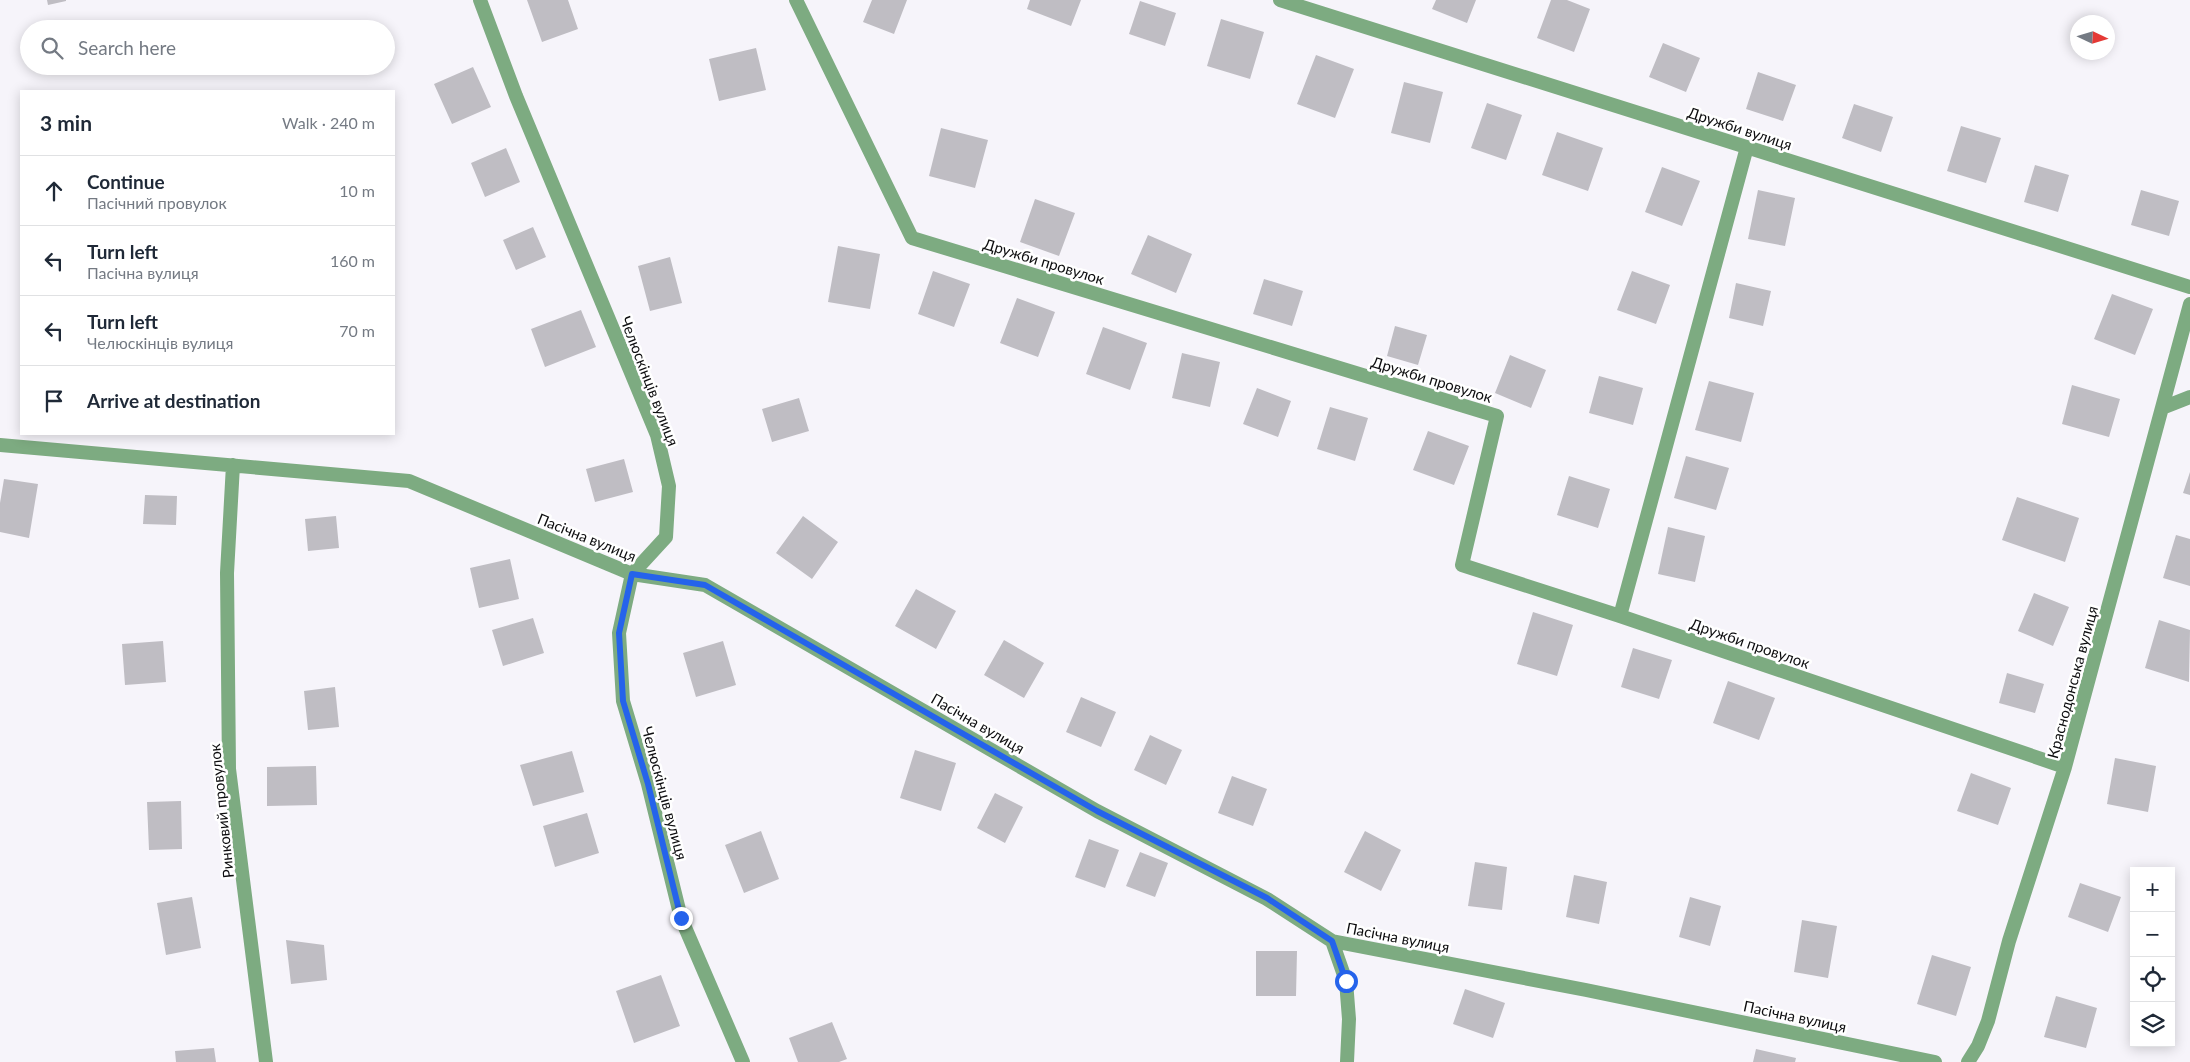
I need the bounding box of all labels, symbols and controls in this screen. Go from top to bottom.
north arrow [2070,15,2115,60]
search box [20,20,395,75]
icon: search [38,34,66,62]
text: Search here [78,36,176,59]
street label: Дружби вулиця [1686,103,1794,153]
text: 3 min [40,110,92,135]
text: Walk · 240 m [282,113,375,132]
text: Continue [87,170,165,193]
icon: ahead [40,177,68,205]
text: 10 m [339,181,375,200]
text: Пасічний провулок [87,193,227,212]
street label: Дружби провулок [981,234,1107,288]
text: Turn left [87,240,158,263]
icon: left [40,247,68,275]
text: 160 m [330,251,375,270]
text: Пасічна вулиця [87,263,199,282]
text: Turn left [87,310,158,333]
street label: Челюскінців вулиця [617,314,683,448]
icon: left [40,317,68,345]
text: 70 m [339,321,375,340]
text: Челюскінців вулиця [87,333,233,352]
street label: Дружби провулок [1369,352,1495,406]
icon: arrive [40,387,68,415]
text: Arrive at destination [87,389,260,412]
street label: Пасічна вулиця [535,509,639,565]
street label: Краснодонська вулиця [2043,604,2101,760]
street label: Дружби провулок [1688,614,1812,672]
street label: Пасічна вулиця [928,689,1028,757]
street label: Челюскінців вулиця [639,724,691,862]
street label: Ринковий провулок [205,743,237,879]
map controls [2130,867,2175,1047]
button: + [2130,867,2175,912]
route end [670,907,693,930]
button: − [2130,912,2175,957]
street label: Пасічна вулиця [1345,918,1451,956]
button: locate [2130,957,2175,1002]
route start [1335,970,1358,993]
street label: Пасічна вулиця [1742,996,1848,1036]
button: layers [2130,1002,2175,1047]

